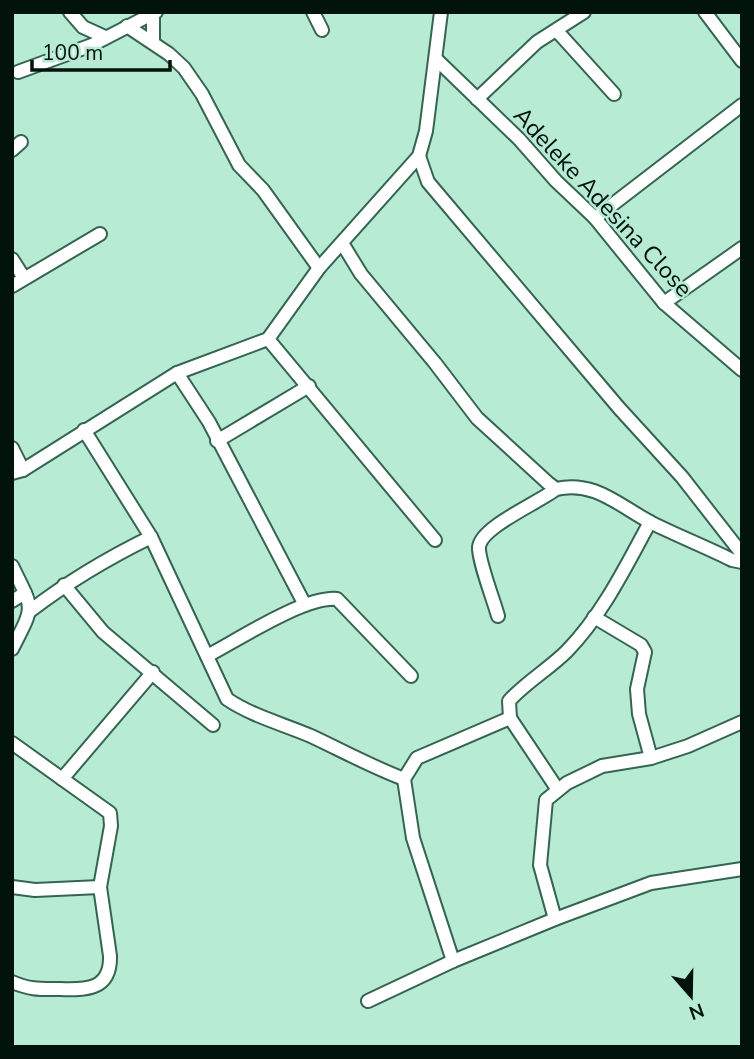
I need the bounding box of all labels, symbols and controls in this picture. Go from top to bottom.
scale bar [32,28,170,72]
text: 100 m [42,39,103,67]
street label: Adeleke Adesina Close [506,100,700,304]
north arrow [656,961,726,1031]
text: N [685,996,708,1026]

